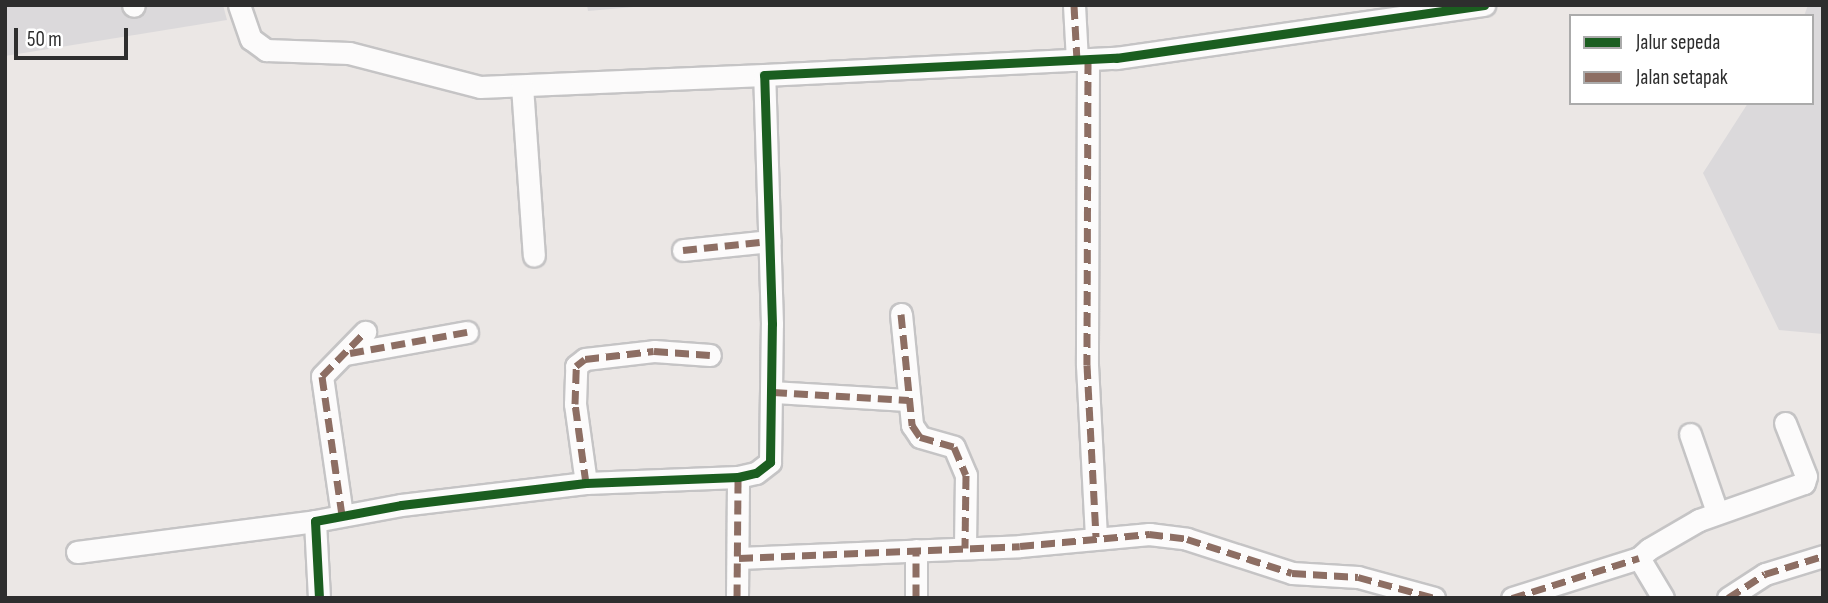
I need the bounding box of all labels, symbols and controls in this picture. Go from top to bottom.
scale bar [18,14,131,58]
legend [1569,14,1814,105]
text: 50 m [27,27,62,52]
text: Jalur sepeda [1636,30,1720,55]
text: Jalan setapak [1636,65,1728,90]

